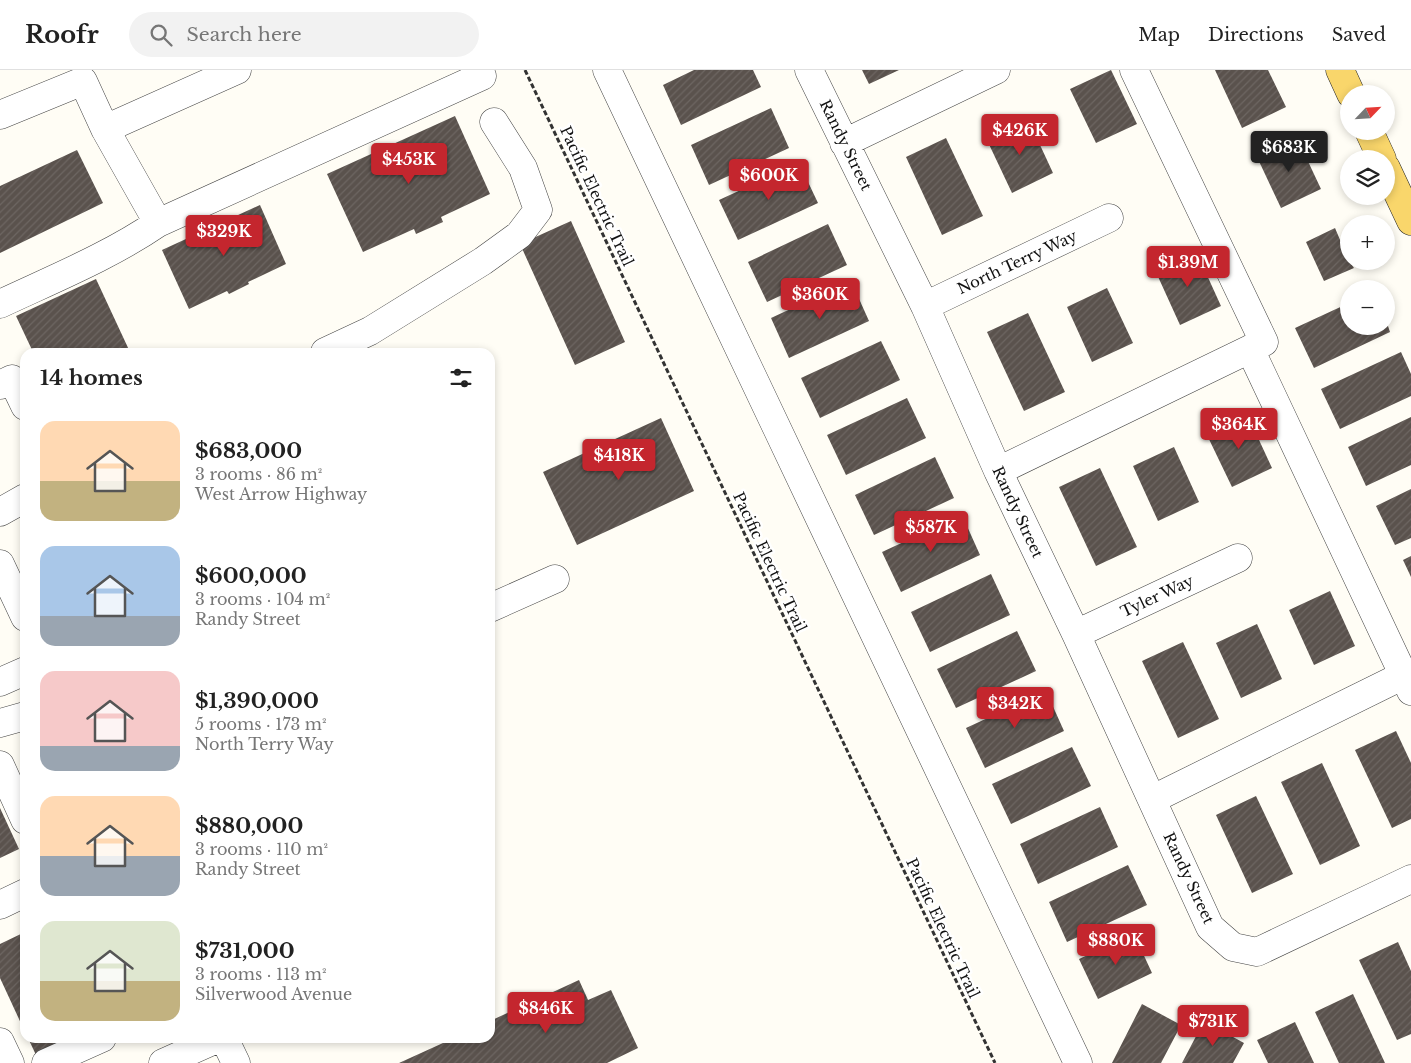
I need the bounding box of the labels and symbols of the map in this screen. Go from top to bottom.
north arrow [1340,85,1395,140]
street label: Randy Street [816,96,876,194]
pin: $426K [985,114,1055,156]
street label: Pacific Electric Trail [556,123,638,269]
pin: $683K [1254,131,1324,173]
pin: $453K [374,142,444,185]
pin: $600K [734,158,804,201]
pin: $329K [189,214,259,257]
street label: North Terry Way [954,226,1080,298]
pin: $1.39M [1147,246,1229,288]
pin: $360K [785,278,855,320]
pin: $364K [1204,408,1274,450]
pin: $418K [584,438,654,481]
street label: Randy Street [988,463,1048,561]
street label: Pacific Electric Trail [729,489,811,635]
pin: $587K [896,510,966,553]
street label: Tyler Way [1117,571,1197,621]
pin: $342K [980,686,1050,729]
street label: Randy Street [1159,829,1219,927]
street label: Pacific Electric Trail [902,855,984,1001]
pin: $880K [1081,924,1151,966]
pin: $846K [511,992,581,1034]
pin: $731K [1178,1004,1248,1047]

